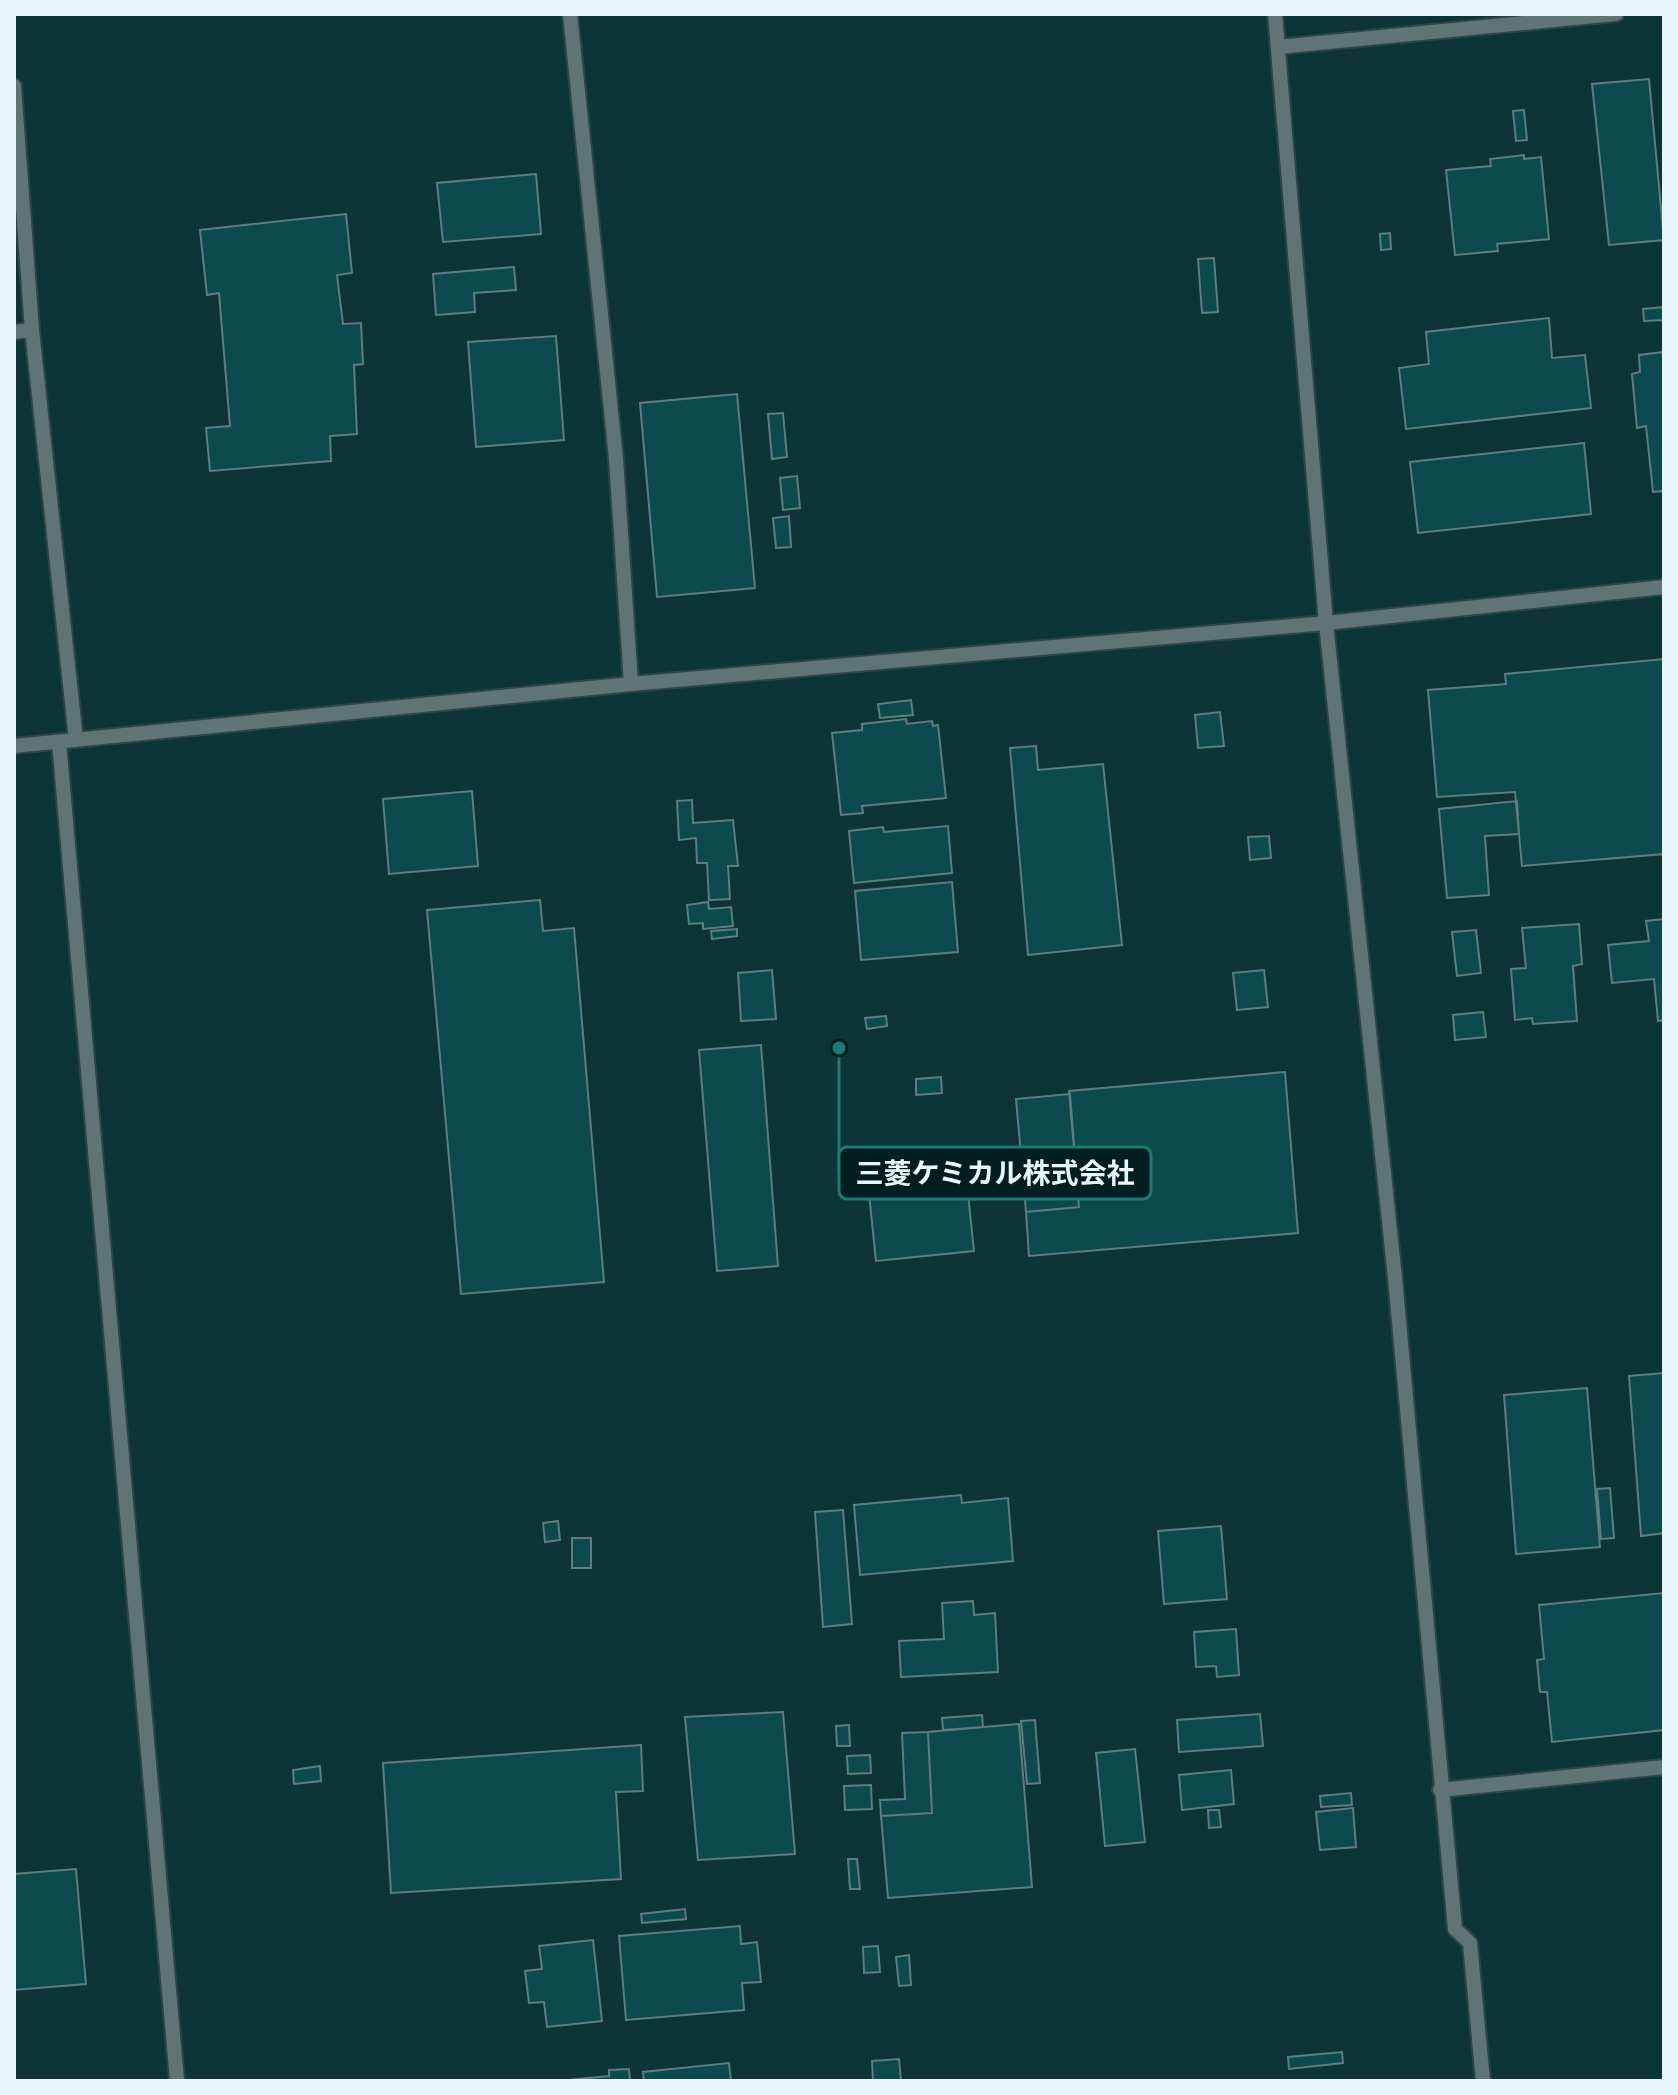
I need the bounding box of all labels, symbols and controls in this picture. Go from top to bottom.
callout: 三菱ケミカル株式会社 [839,1147,1151,1199]
text: 三菱ケミカル株式会社 [855,1155,1135,1192]

